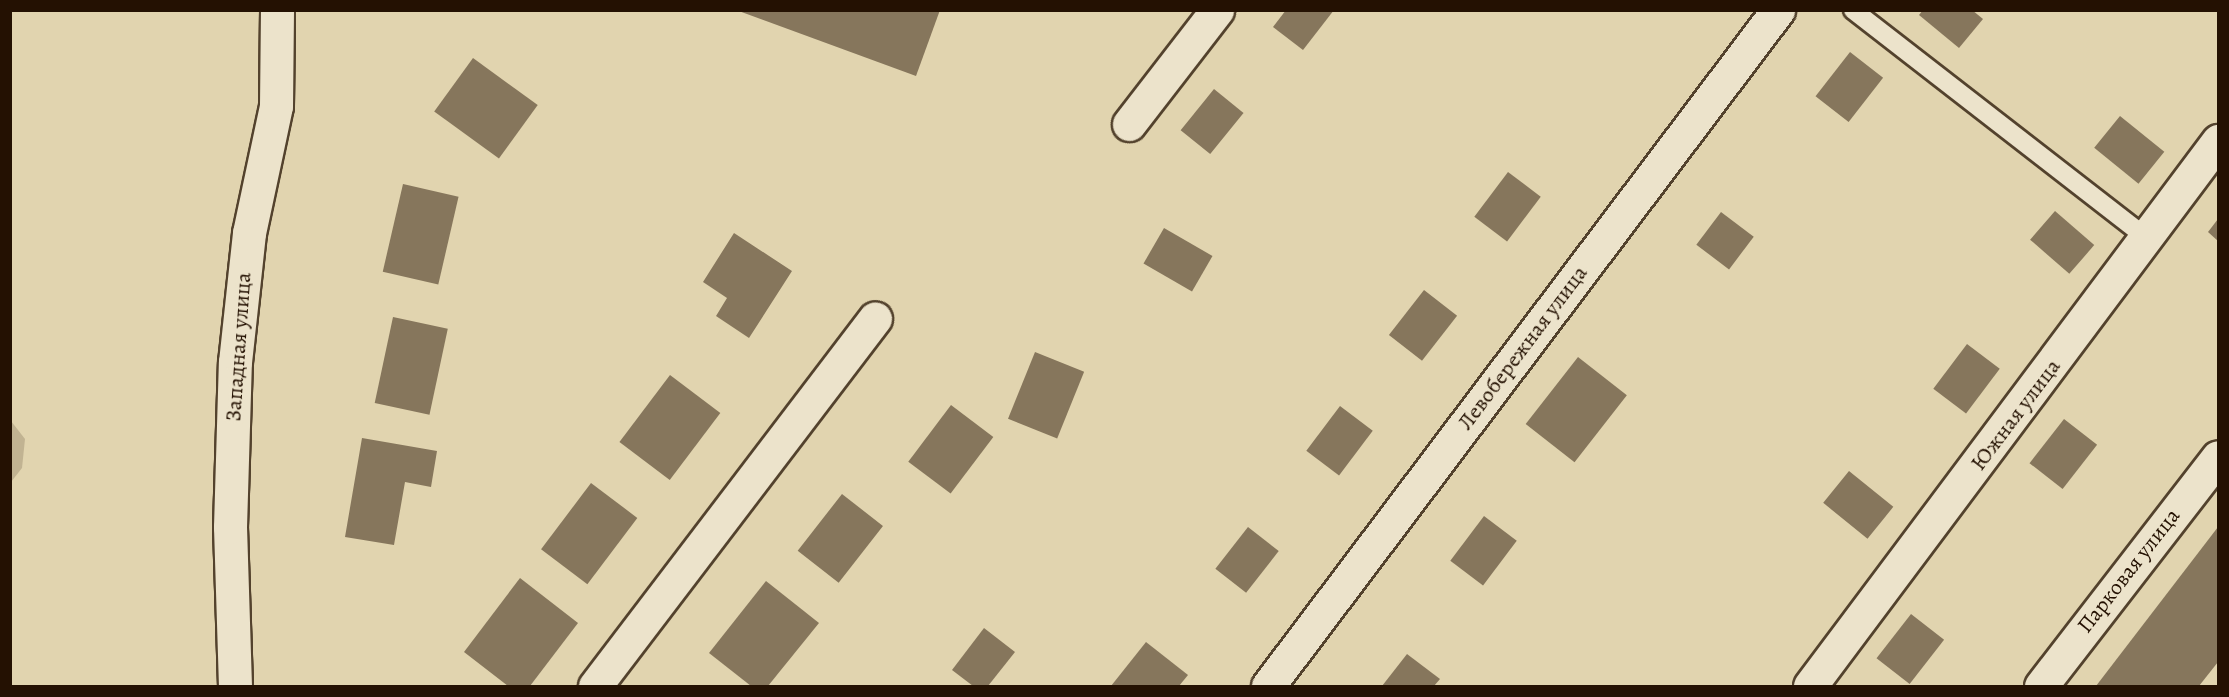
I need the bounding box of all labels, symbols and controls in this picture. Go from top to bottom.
street label: Левобережная улица [1453,261,1593,435]
street label: Западная улица [221,272,257,422]
street label: Южная улица [1966,354,2066,476]
street label: Парковая улица [2072,503,2186,639]

